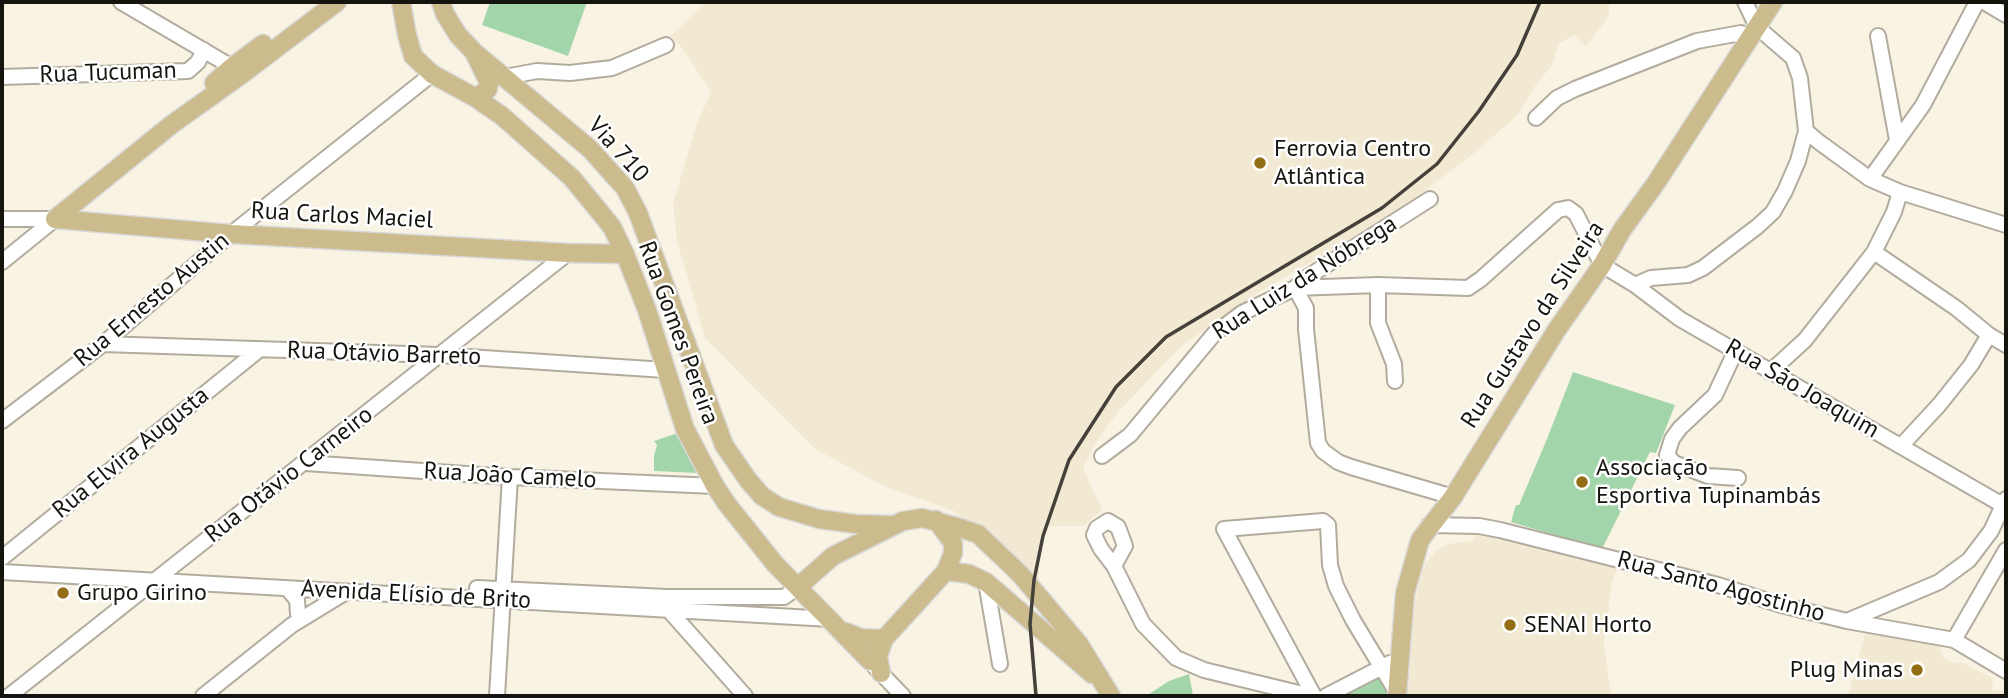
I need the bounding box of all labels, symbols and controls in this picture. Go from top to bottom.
street label: Rua Tucuman [39,56,177,90]
street label: Via 710 [581,112,655,188]
place label: Ferrovia Centro Atlântica [1274,135,1431,191]
marker: Ferrovia Centro Atlântica [1252,155,1268,171]
street label: Rua Carlos Maciel [250,197,434,235]
street label: Rua Luiz da Nóbrega [1208,210,1402,346]
street label: Rua Gustavo da Silveira [1455,216,1611,434]
street label: Rua Ernesto Austin [69,227,235,373]
street label: Rua Gomes Pereira [632,238,724,428]
street label: Rua São Joaquim [1720,333,1884,445]
street label: Rua Otávio Barreto [286,336,482,372]
street label: Rua Elvira Augusta [47,381,215,525]
street label: Rua Otávio Carneiro [199,401,379,549]
place label: Associação Esportiva Tupinambás [1596,454,1821,510]
street label: Rua João Camelo [423,457,597,495]
marker: Associação Esportiva Tupinambás [1574,474,1590,490]
street label: Rua Santo Agostinho [1614,545,1828,629]
street label: Avenida Elísio de Brito [300,575,532,615]
place label: Grupo Girino [77,579,207,607]
marker: Grupo Girino [55,585,71,601]
place label: SENAI Horto [1524,611,1652,639]
marker: SENAI Horto [1502,617,1518,633]
place label: Plug Minas [1790,656,1903,684]
marker: Plug Minas [1909,662,1925,678]

